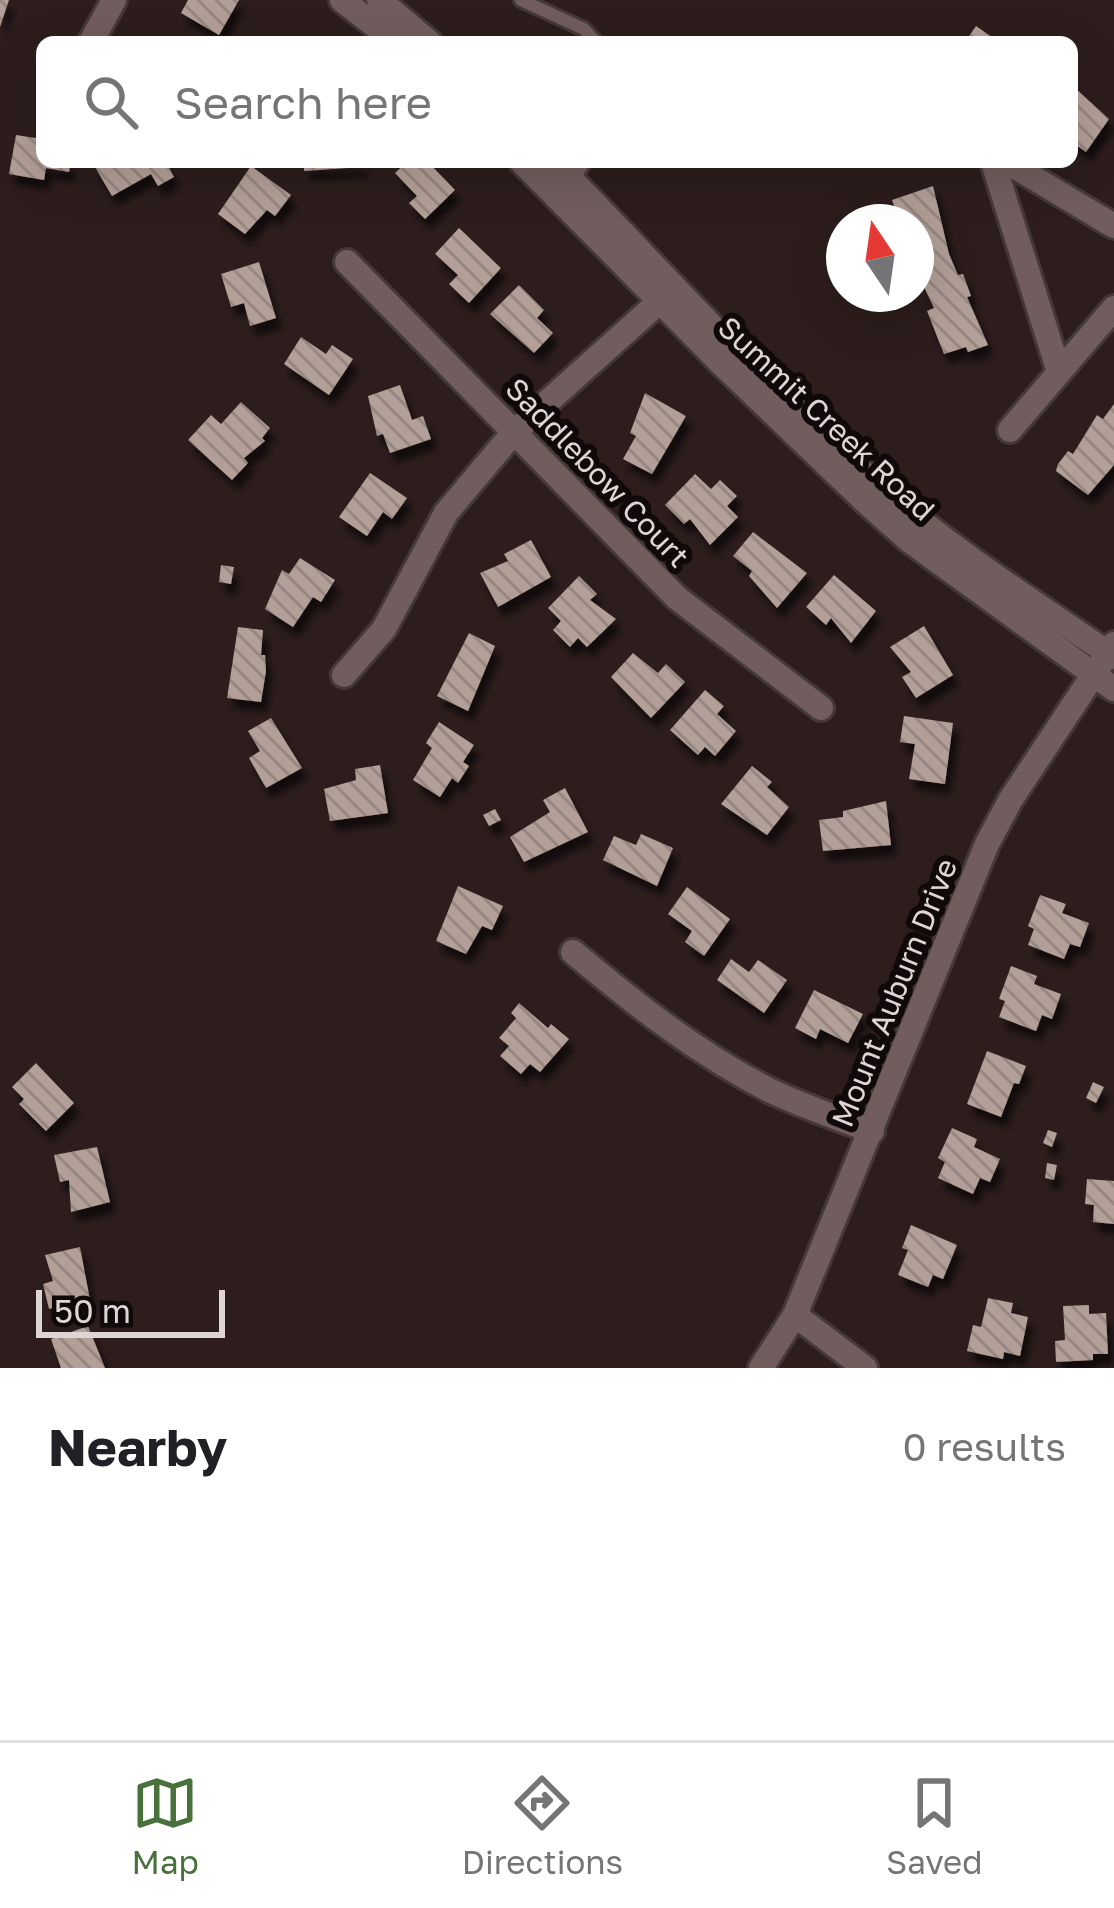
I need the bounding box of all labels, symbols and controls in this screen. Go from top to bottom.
search box [36,36,1078,168]
icon: search [78,69,144,135]
text: Search here [174,75,432,129]
north arrow [826,204,934,312]
street label: Summit Creek Road [711,309,942,528]
street label: Saddlebow Court [498,370,697,574]
street label: Mount Auburn Drive [824,853,964,1132]
scale bar [36,1284,225,1337]
text: 50 m [54,1291,131,1330]
text: Nearby [48,1416,227,1477]
text: 0 results [902,1423,1066,1470]
tab: Map [132,1770,199,1881]
tab: Directions [462,1770,623,1881]
tab: Saved [886,1770,982,1881]

